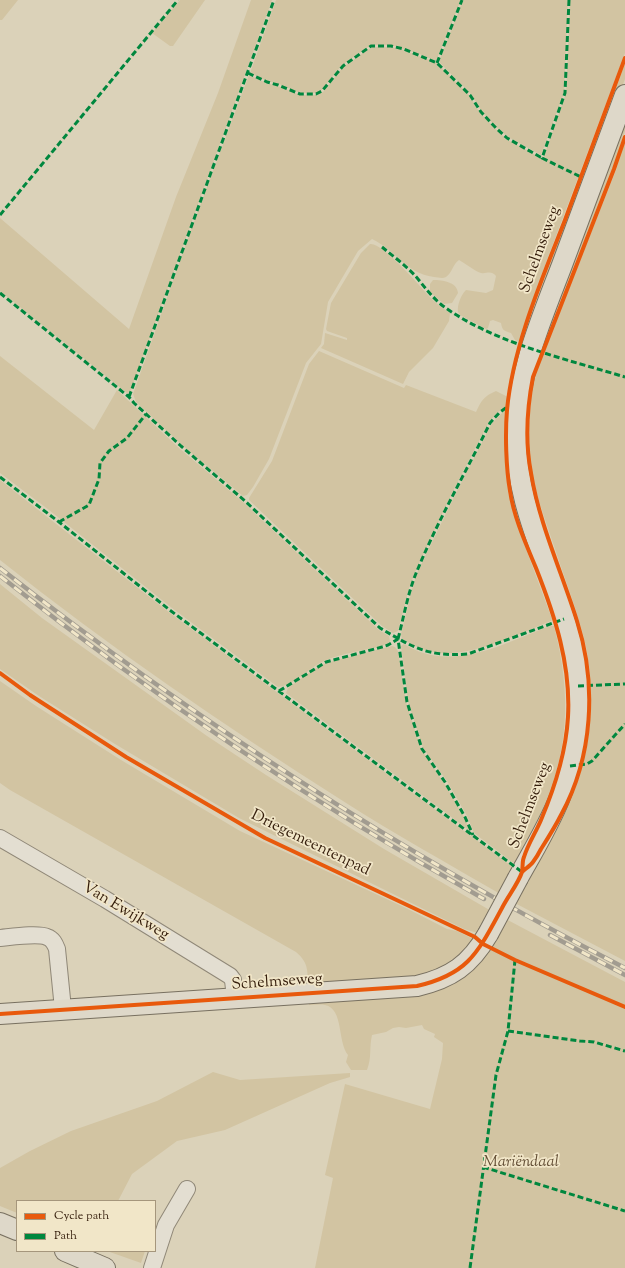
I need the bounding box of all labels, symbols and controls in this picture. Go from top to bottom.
street label: Schelmseweg [516,204,566,296]
street label: Schelmseweg [506,760,556,852]
street label: Driegemeentenpad [247,807,373,881]
street label: Van Ewijkweg [78,879,172,945]
street label: Schelmseweg [231,970,323,996]
park label: Mariëndaal [483,1153,559,1173]
legend [16,1200,156,1252]
text: Cycle path [54,1207,109,1225]
text: Path [54,1227,77,1245]

